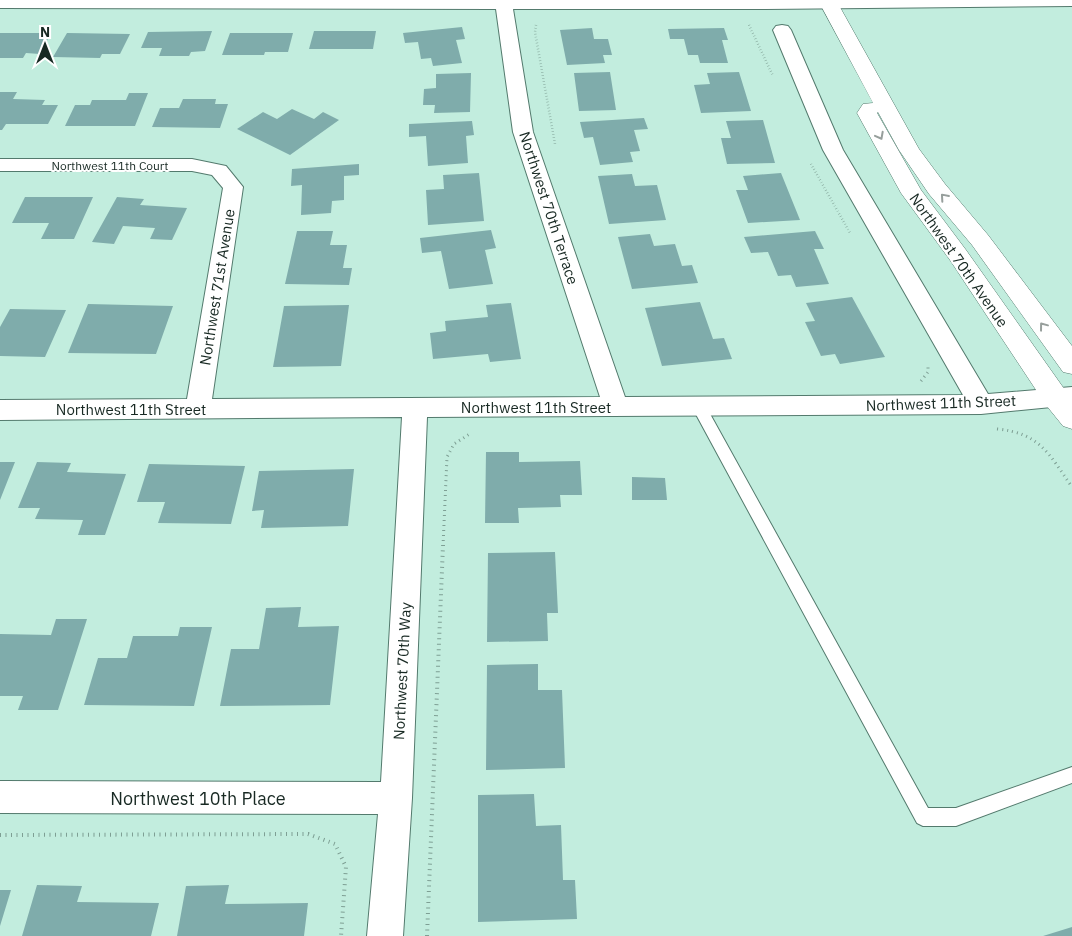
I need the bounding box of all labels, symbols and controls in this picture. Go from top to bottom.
north arrow [20,20,70,70]
text: N [40,23,50,41]
street label: Northwest 70th Terrace [515,129,583,287]
one-way arrow [874,131,884,140]
street label: Northwest 11th Court [51,158,169,173]
street label: Northwest 70th Avenue [906,189,1012,331]
one-way arrow [940,194,949,203]
street label: Northwest 71st Avenue [195,207,239,367]
one-way arrow [1040,322,1049,332]
street label: Northwest 11th Street [865,391,1017,415]
street label: Northwest 11th Street [461,398,611,417]
street label: Northwest 11th Street [56,400,206,419]
street label: Northwest 70th Way [389,601,415,740]
street label: Northwest 10th Place [110,787,286,810]

